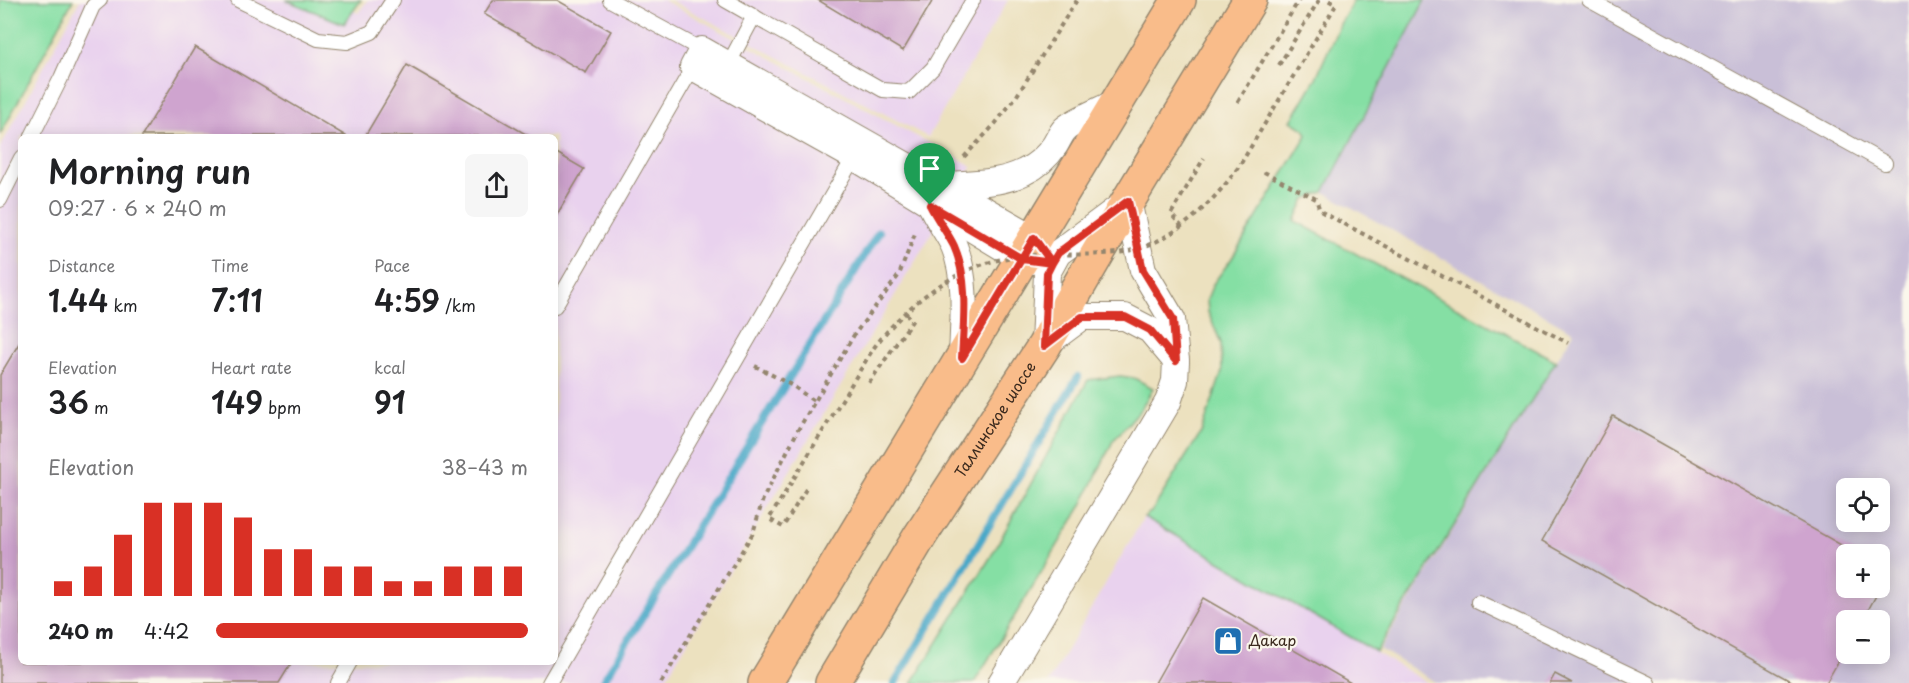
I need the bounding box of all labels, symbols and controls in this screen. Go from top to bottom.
pin [904,143,955,205]
text: Morning run [48,145,251,195]
icon: arrive [913,152,946,185]
button: share [465,154,528,217]
text: 09:27 · 6 × 240 m [48,193,227,223]
text: Distance [48,253,115,277]
text: Time [211,253,249,277]
text: Pace [374,253,410,277]
text: 1.44 [48,277,108,322]
text: 7:11 [211,277,263,322]
text: 4:59 [374,277,440,322]
text: km [108,293,138,317]
text: /km [440,293,476,317]
text: Elevation [48,355,117,379]
text: Heart rate [211,355,292,379]
text: kcal [374,355,406,379]
street label: Таллинское шоссе [948,356,1041,482]
text: 36 [48,379,89,424]
text: 149 [211,379,263,424]
text: 91 [374,379,406,424]
text: m [89,395,109,419]
text: bpm [263,395,301,419]
text: Elevation [48,452,134,482]
text: 38–43 m [442,452,528,482]
map controls [1836,478,1890,664]
button: locate [1836,478,1890,532]
button: + [1836,544,1890,598]
button: − [1836,610,1890,664]
text: 240 m [48,616,114,646]
text: 4:42 [144,616,189,646]
shop icon: Дакар [1212,625,1244,657]
place label: Дакар [1248,628,1296,651]

